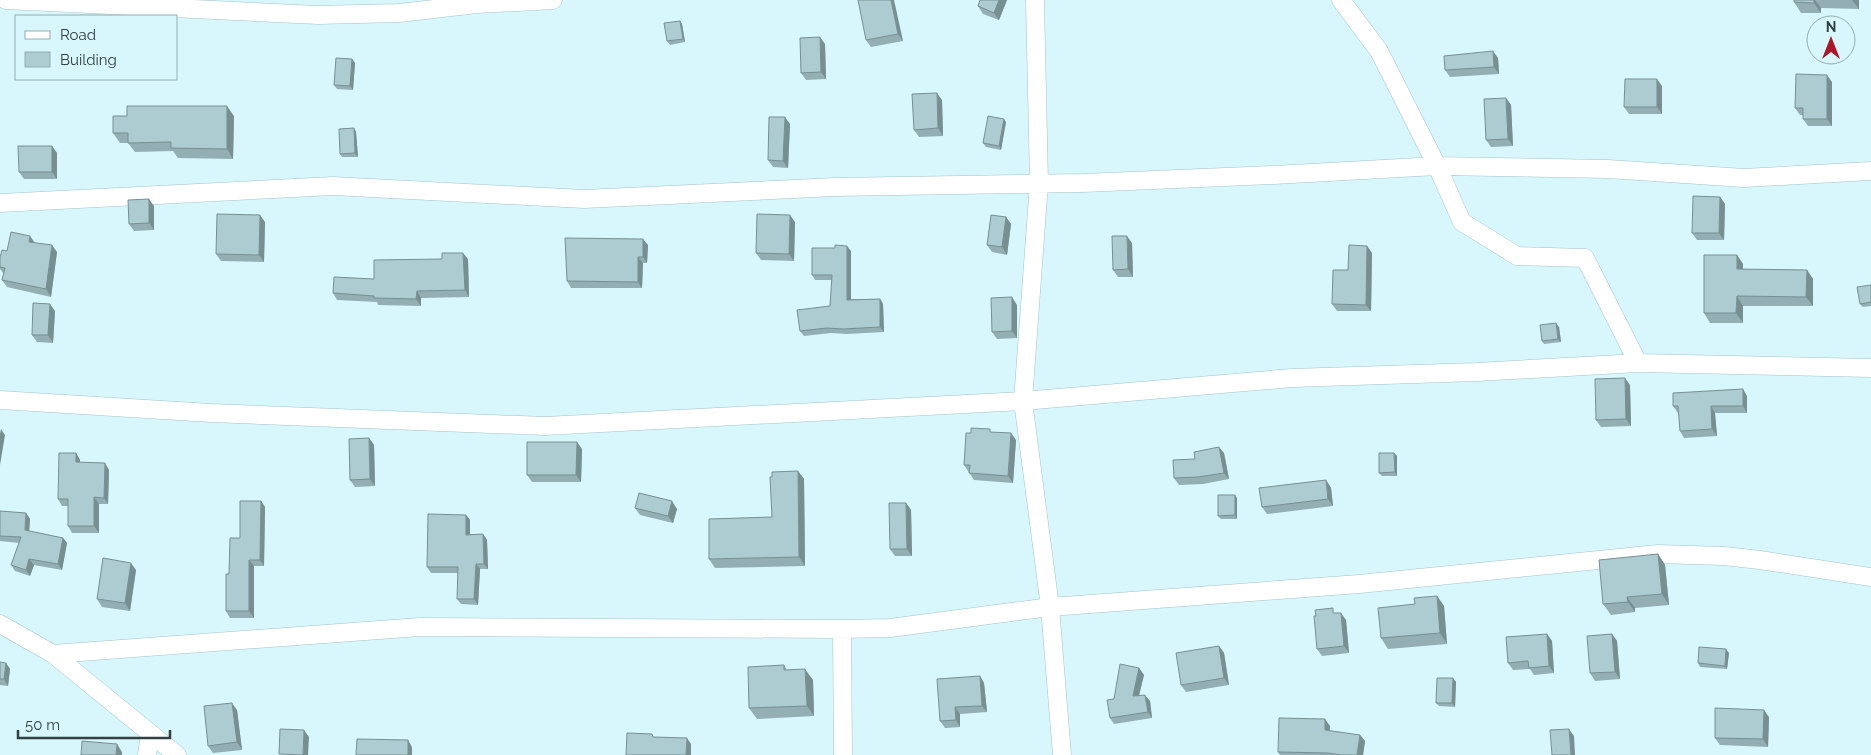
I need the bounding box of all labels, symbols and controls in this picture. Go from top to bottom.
legend [15,15,178,80]
north arrow [1806,15,1856,65]
text: N [1826,19,1836,35]
text: Road [60,26,96,44]
text: Building [60,51,117,69]
scale bar [18,708,170,740]
text: 50 m [25,716,60,734]

